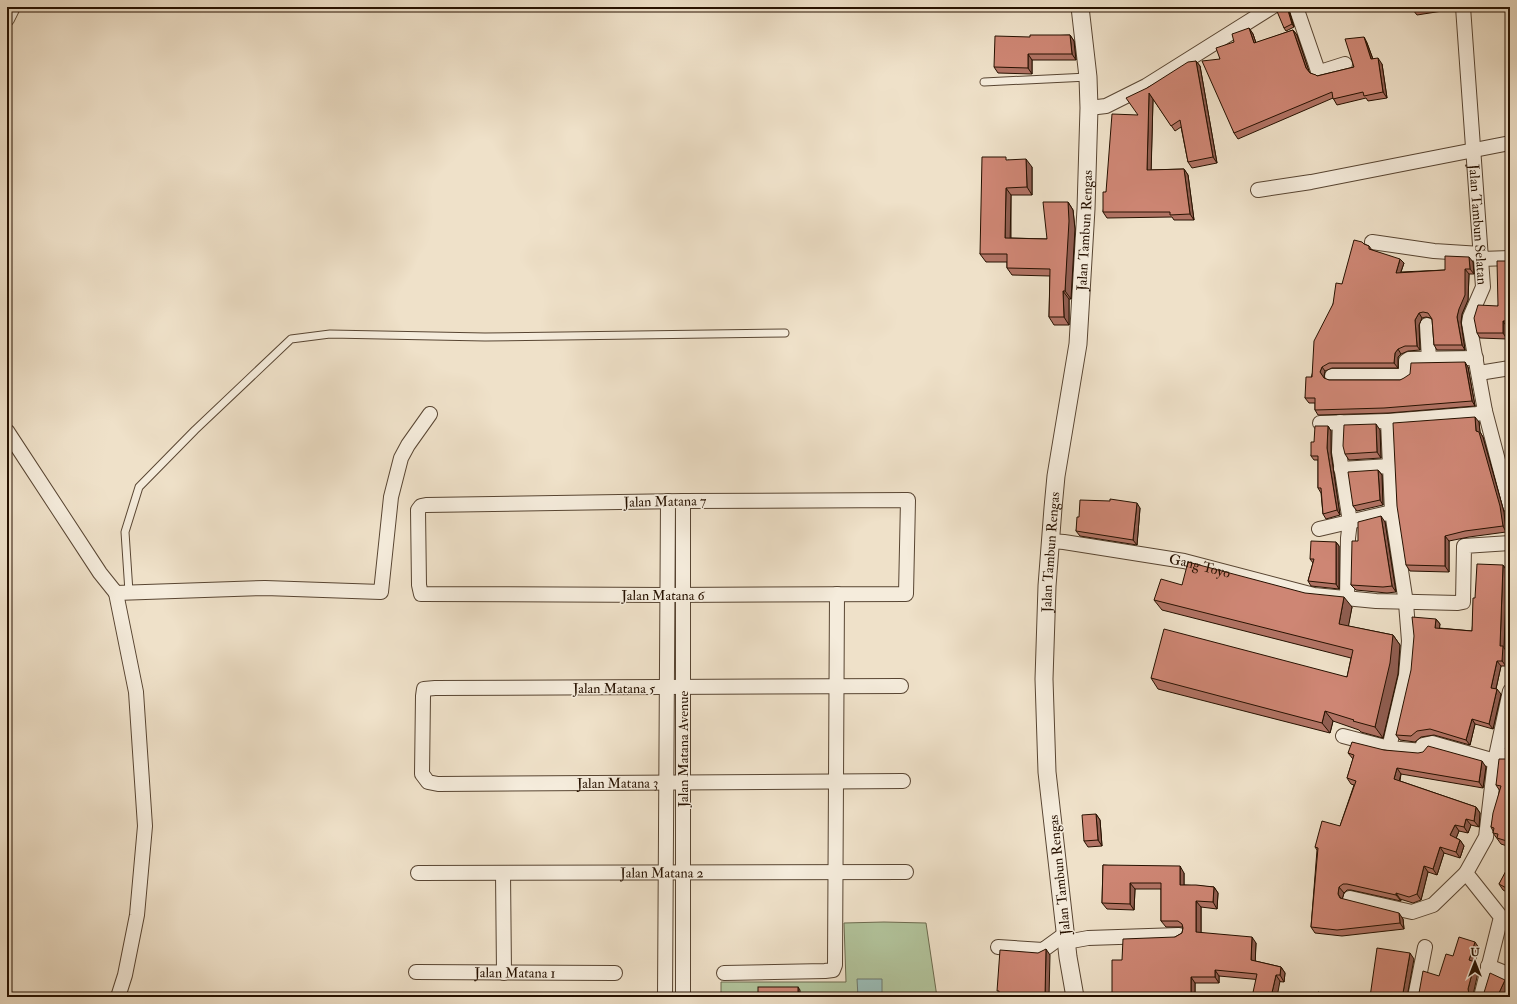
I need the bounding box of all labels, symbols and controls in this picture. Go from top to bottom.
street label: Jalan Tambun Selatan [1465,163,1491,285]
street label: Jalan Tambun Rengas [1073,170,1096,292]
street label: Jalan Tambun Rengas [1038,491,1063,614]
street label: Jalan Matana 7 [623,492,707,511]
street label: Gang Toyo [1168,551,1233,582]
street label: Jalan Matana 6 [620,587,706,604]
street label: Jalan Matana 5 [572,680,656,697]
street label: Jalan Matana Avenue [675,691,692,808]
street label: Jalan Matana 3 [576,775,658,792]
street label: Jalan Tambun Rengas [1045,814,1074,937]
street label: Jalan Matana 2 [619,864,704,882]
north arrow [1455,942,1495,982]
text: U [1470,946,1480,959]
street label: Jalan Matana 1 [473,964,556,982]

